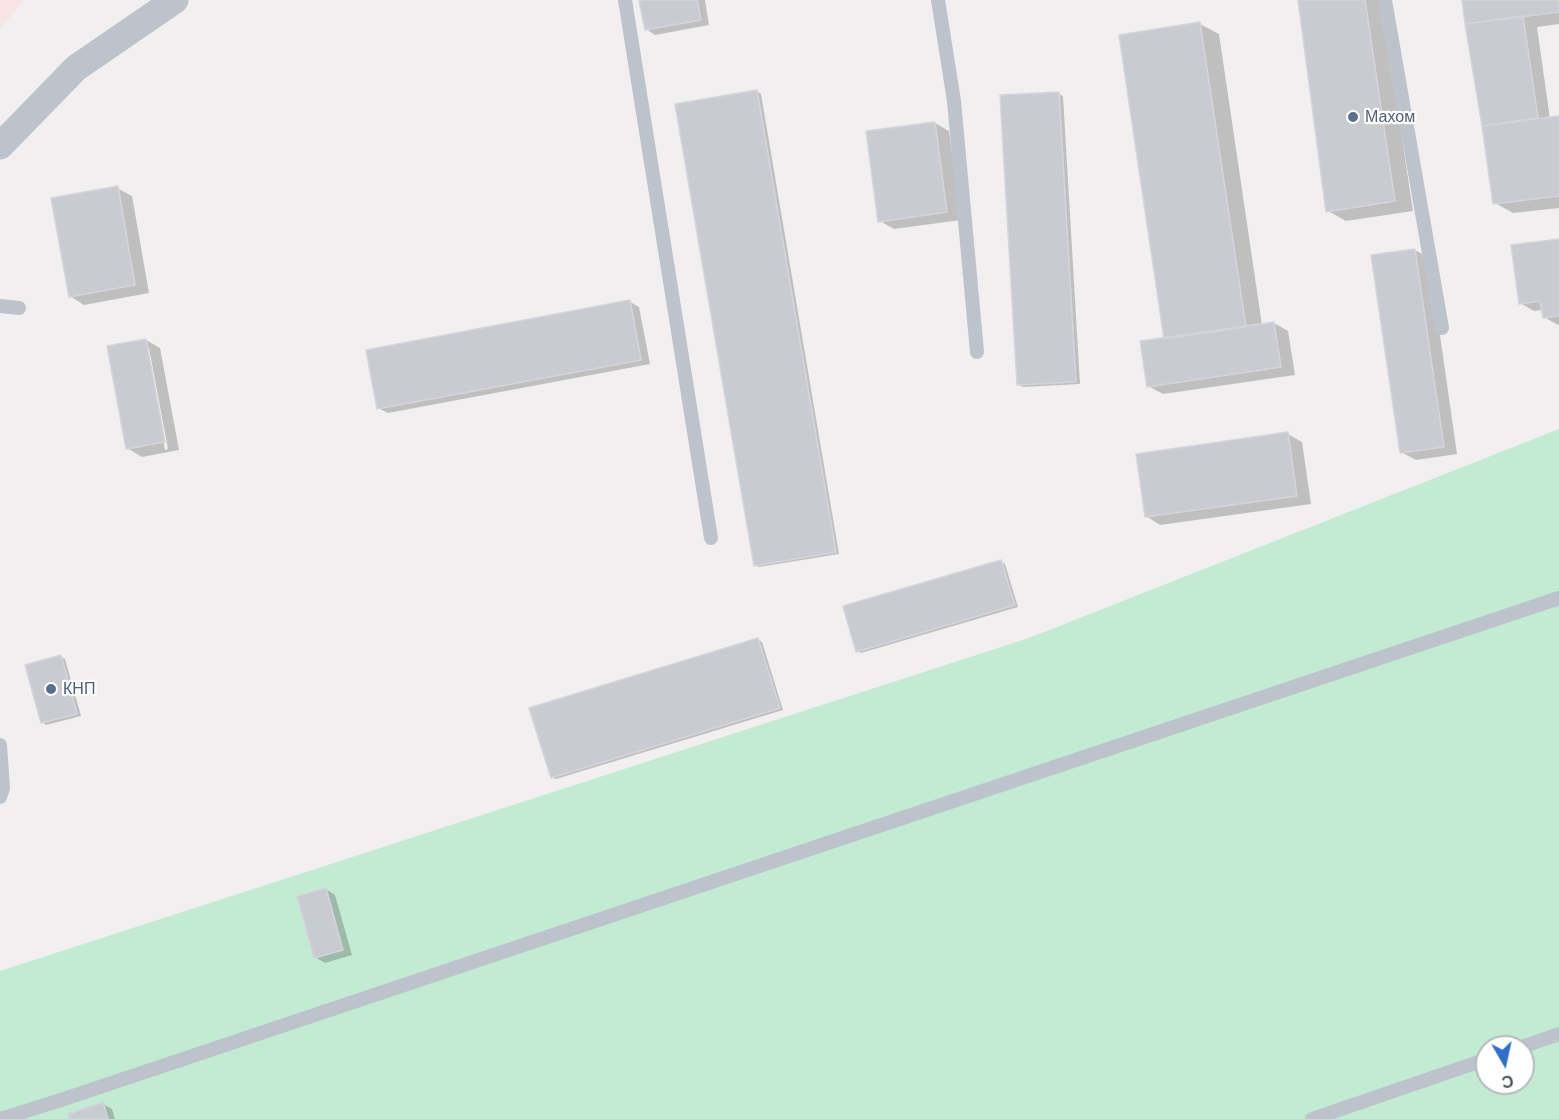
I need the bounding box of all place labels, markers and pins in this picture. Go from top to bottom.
place label: Махом [1365,107,1415,127]
marker: Махом [1346,110,1360,124]
place label: КНП [63,679,95,699]
marker: КНП [44,682,58,696]

